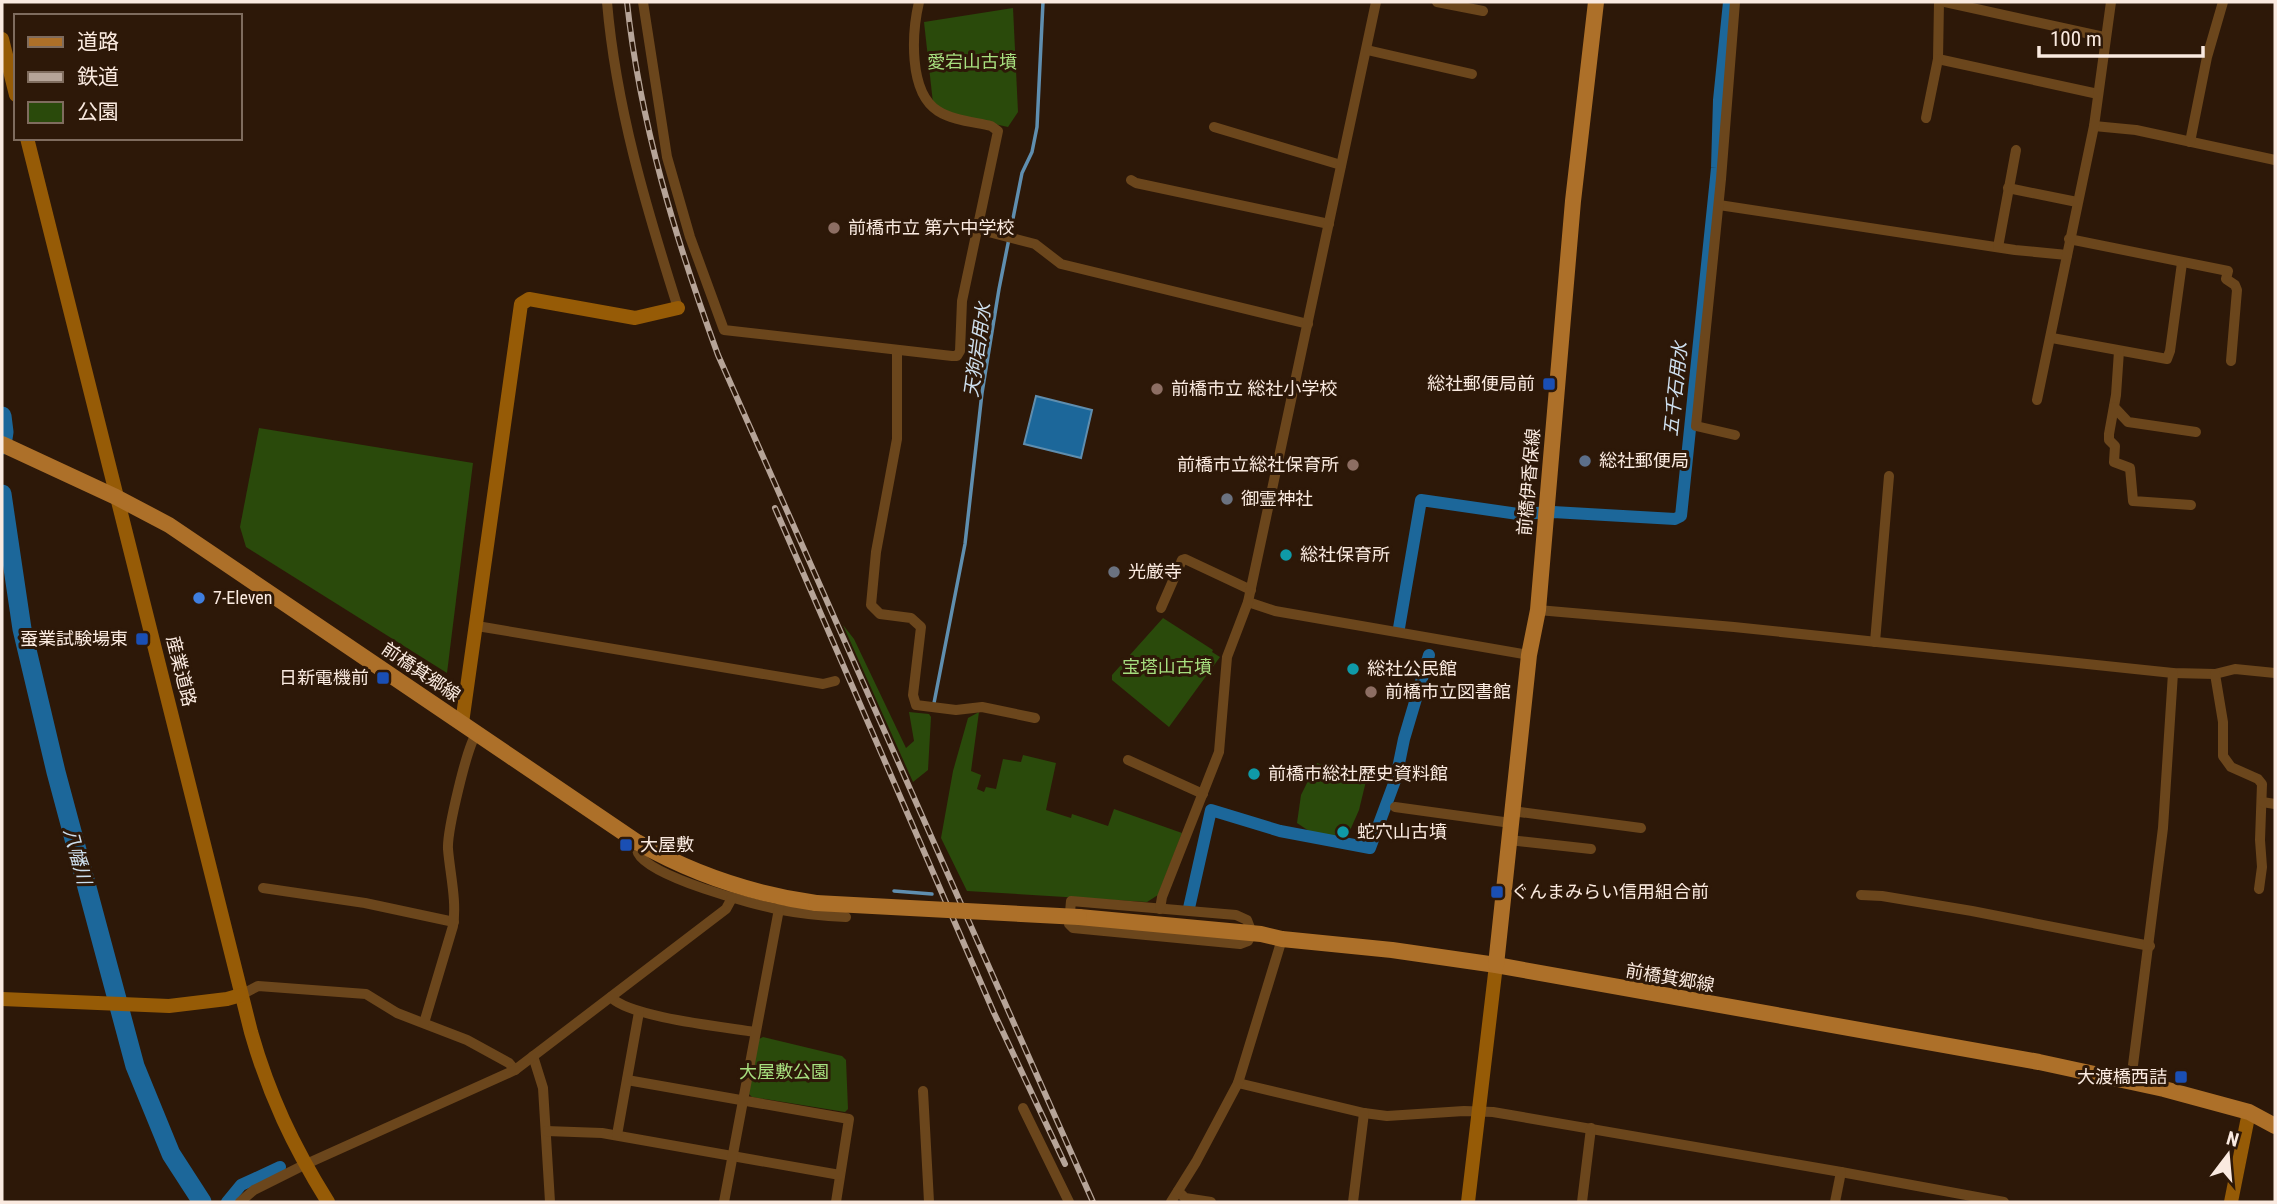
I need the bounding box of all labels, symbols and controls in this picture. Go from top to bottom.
legend [14,14,242,140]
scale bar [2039,14,2204,58]
text: 100 m [2050,27,2102,51]
text: 道路 [77,30,119,54]
park label: 愛宕山古墳 [927,51,1017,72]
text: 鉄道 [77,65,119,89]
text: 公園 [77,100,119,124]
place label: 前橋市立 第六中学校 [848,217,1014,238]
marker: 前橋市立 第六中学校 [826,220,842,236]
water label: 天狗岩用水 [959,299,996,399]
water label: 五千石用水 [1659,339,1692,438]
place label: 総社郵便局前 [1427,373,1535,394]
marker: 総社郵便局前 [1541,376,1557,392]
place label: 前橋市立 総社小学校 [1171,378,1337,399]
marker: 前橋市立 総社小学校 [1149,381,1165,397]
street label: 前橋伊香保線 [1513,427,1544,537]
place label: 総社郵便局 [1599,450,1689,471]
marker: 総社郵便局 [1577,453,1593,469]
place label: 前橋市立総社保育所 [1177,454,1339,475]
marker: 前橋市立総社保育所 [1345,457,1361,473]
place label: 御霊神社 [1241,488,1313,509]
marker: 御霊神社 [1219,491,1235,507]
place label: 総社保育所 [1300,544,1390,565]
marker: 総社保育所 [1278,547,1294,563]
place label: 光厳寺 [1128,561,1182,582]
marker: 光厳寺 [1106,564,1122,580]
place label: 7-Eleven [213,587,273,608]
marker: 7-Eleven [191,590,207,606]
place label: 蚕業試験場東 [20,628,128,649]
marker: 蚕業試験場東 [134,631,150,647]
street label: 産業道路 [163,633,200,708]
street label: 前橋箕郷線 [378,638,464,705]
park label: 宝塔山古墳 [1122,656,1212,677]
place label: 総社公民館 [1367,658,1457,679]
marker: 総社公民館 [1345,661,1361,677]
place label: 日新電機前 [279,667,369,688]
marker: 日新電機前 [375,670,391,686]
place label: 前橋市立図書館 [1385,681,1511,702]
marker: 前橋市立図書館 [1363,684,1379,700]
place label: 前橋市総社歴史資料館 [1268,763,1448,784]
marker: 前橋市総社歴史資料館 [1246,766,1262,782]
place label: 蛇穴山古墳 [1357,821,1447,842]
marker: 蛇穴山古墳 [1335,824,1351,840]
water label: 八幡川 [59,826,97,889]
place label: 大屋敷 [640,834,694,855]
marker: 大屋敷 [618,837,634,853]
place label: ぐんまみらい信用組合前 [1511,881,1709,902]
marker: ぐんまみらい信用組合前 [1489,884,1505,900]
street label: 前橋箕郷線 [1624,959,1716,996]
park label: 大屋敷公園 [739,1061,829,1082]
place label: 大渡橋西詰 [2077,1066,2167,1087]
marker: 大渡橋西詰 [2173,1069,2189,1085]
north arrow [2193,1120,2263,1190]
text: N [2224,1126,2241,1152]

